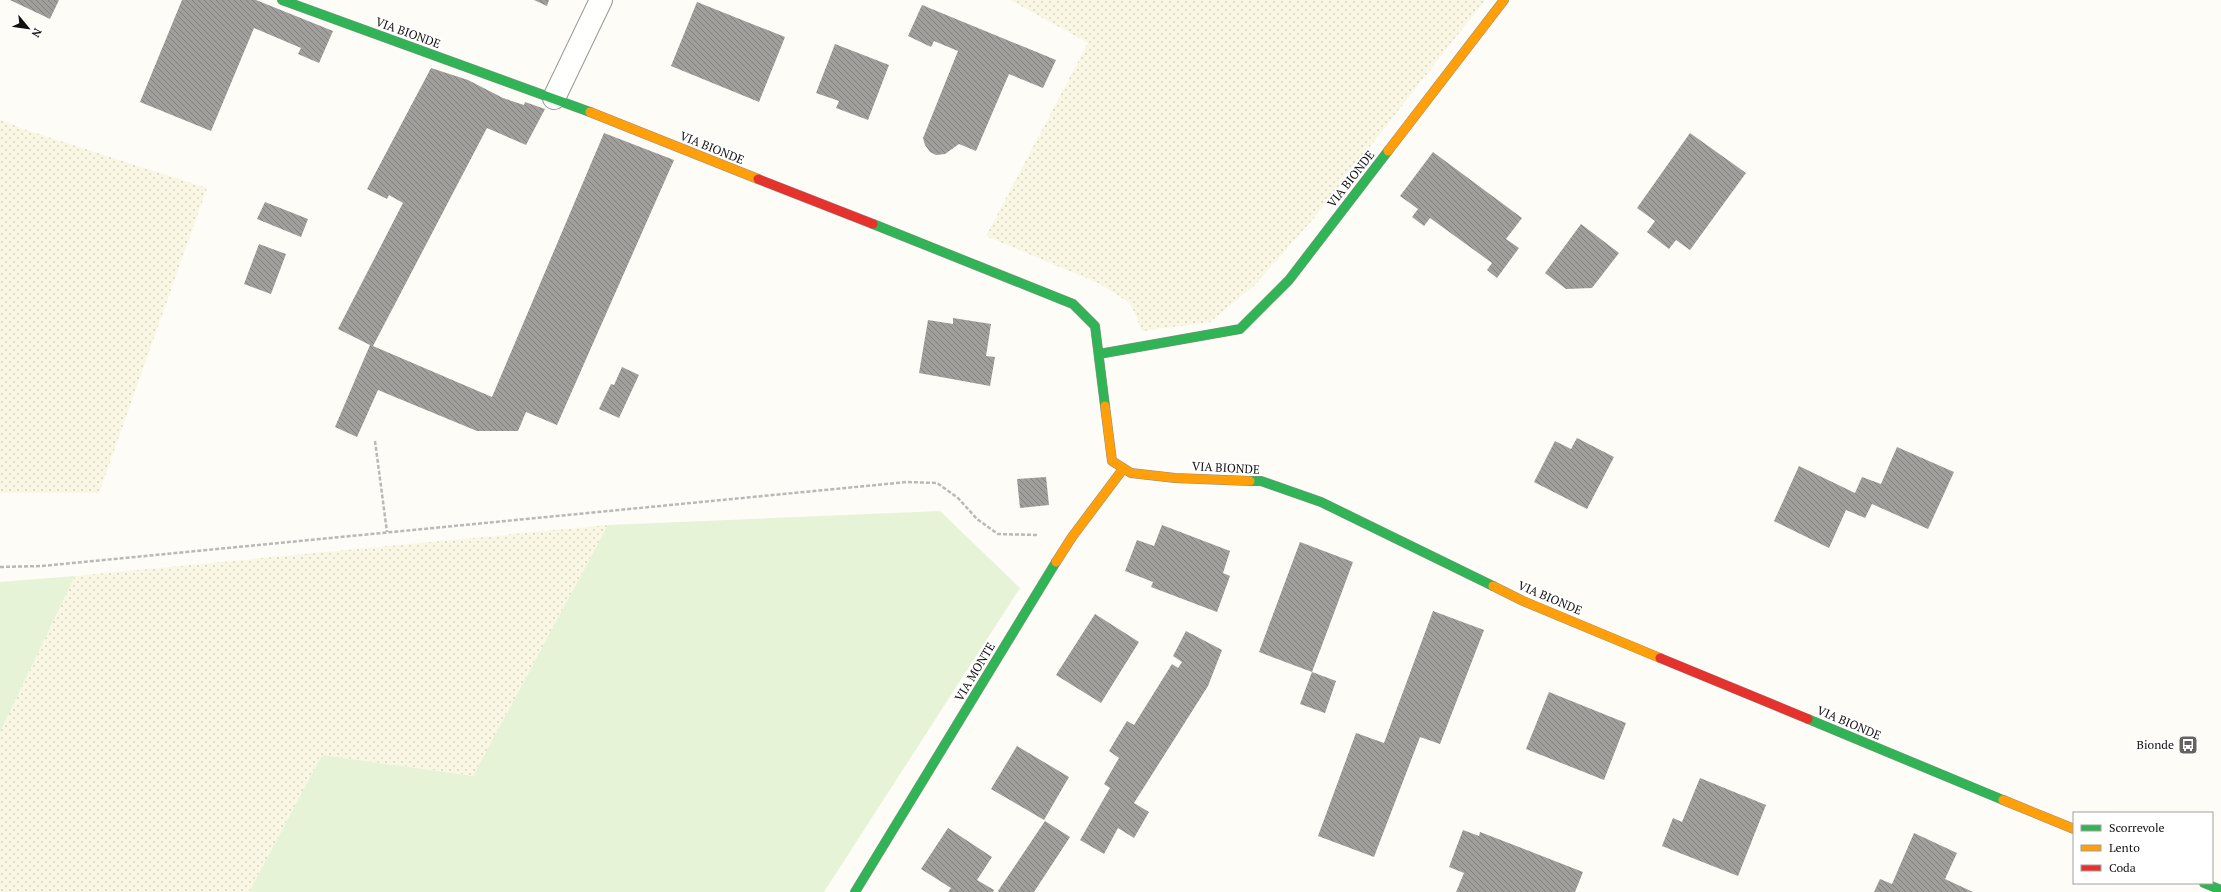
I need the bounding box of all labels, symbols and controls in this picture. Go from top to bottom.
north arrow [8,8,48,48]
street label: VIA BIONDE [374,14,443,51]
text: N [28,26,45,40]
street label: VIA BIONDE [678,128,747,167]
street label: VIA BIONDE [1324,147,1377,210]
street label: VIA BIONDE [1192,458,1260,477]
street label: VIA BIONDE [1516,577,1584,618]
street label: VIA MONTE [951,640,998,704]
street label: VIA BIONDE [1815,702,1883,743]
bus stop icon: Bionde [2177,734,2199,756]
place label: Bionde [2137,737,2174,752]
legend [2073,812,2213,884]
text: Scorrevole [2109,820,2165,835]
text: Lento [2109,840,2140,855]
text: Coda [2109,860,2136,875]

